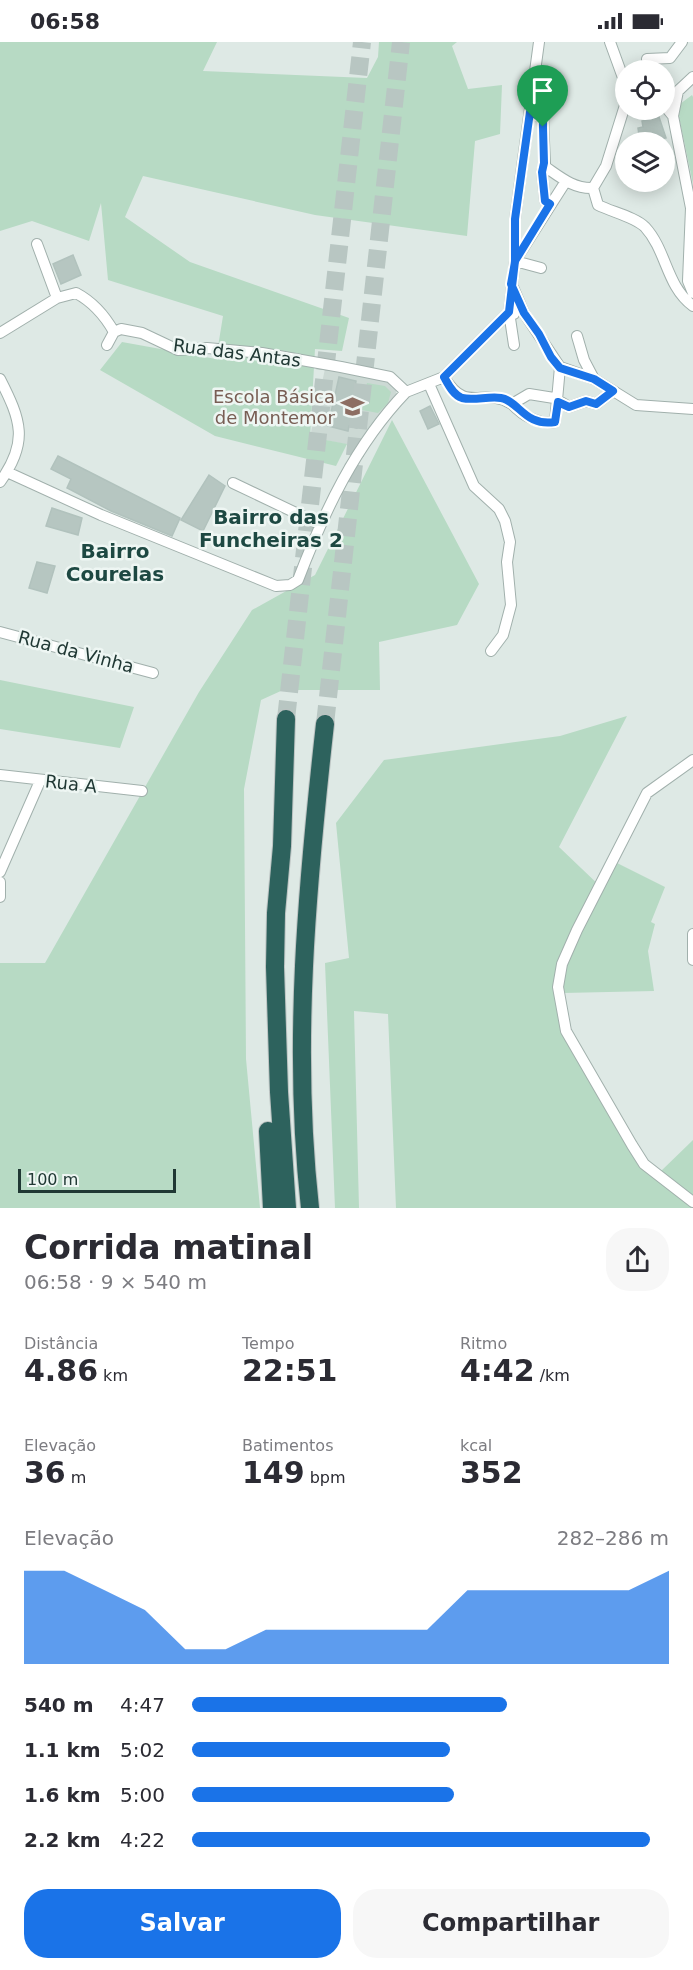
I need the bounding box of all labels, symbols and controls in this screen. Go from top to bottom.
text: 06:58 [30,9,100,34]
map controls [615,60,675,192]
button: locate [615,60,675,120]
pin [517,65,568,127]
icon: arrive [526,74,559,107]
button: layers [615,132,675,192]
street label: Rua das Antas [172,334,302,371]
place label: Escola Básica de Montemor [213,386,336,428]
school or university icon: Escola Básica de Montemor [340,394,366,420]
district label: Bairro das Funcheiras 2 [199,505,343,552]
district label: Bairro Courelas [66,539,164,586]
street label: Rua da Vinha [16,626,136,677]
street label: Rua A [44,770,99,797]
scale bar [18,1166,176,1194]
text: 100 m [27,1170,78,1189]
text: Corrida matinal [24,1228,313,1267]
button: share [606,1228,669,1291]
text: 06:58 · 9 × 540 m [24,1270,207,1294]
text: Distância [24,1334,98,1353]
text: Tempo [242,1334,294,1353]
text: Ritmo [460,1334,507,1353]
text: 4.86 [24,1353,98,1388]
text: 22:51 [242,1353,338,1388]
text: 4:42 [460,1353,535,1388]
text: km [98,1366,128,1385]
text: /km [535,1366,570,1385]
text: Elevação [24,1436,96,1455]
text: Batimentos [242,1436,333,1455]
text: kcal [460,1436,492,1455]
text: 36 [24,1455,66,1490]
text: 149 [242,1455,305,1490]
text: 352 [460,1455,523,1490]
text: m [66,1468,86,1487]
text: bpm [305,1468,346,1487]
text: Elevação [24,1526,114,1550]
text: 282–286 m [557,1526,669,1550]
text: 540 m [24,1693,94,1717]
text: 4:47 [120,1693,165,1717]
text: 1.1 km [24,1738,101,1762]
text: 5:02 [120,1738,165,1762]
text: 1.6 km [24,1783,101,1807]
text: 5:00 [120,1783,165,1807]
text: 2.2 km [24,1828,101,1852]
text: 4:22 [120,1828,165,1852]
button: Salvar [24,1889,341,1958]
button: Compartilhar [353,1889,669,1958]

